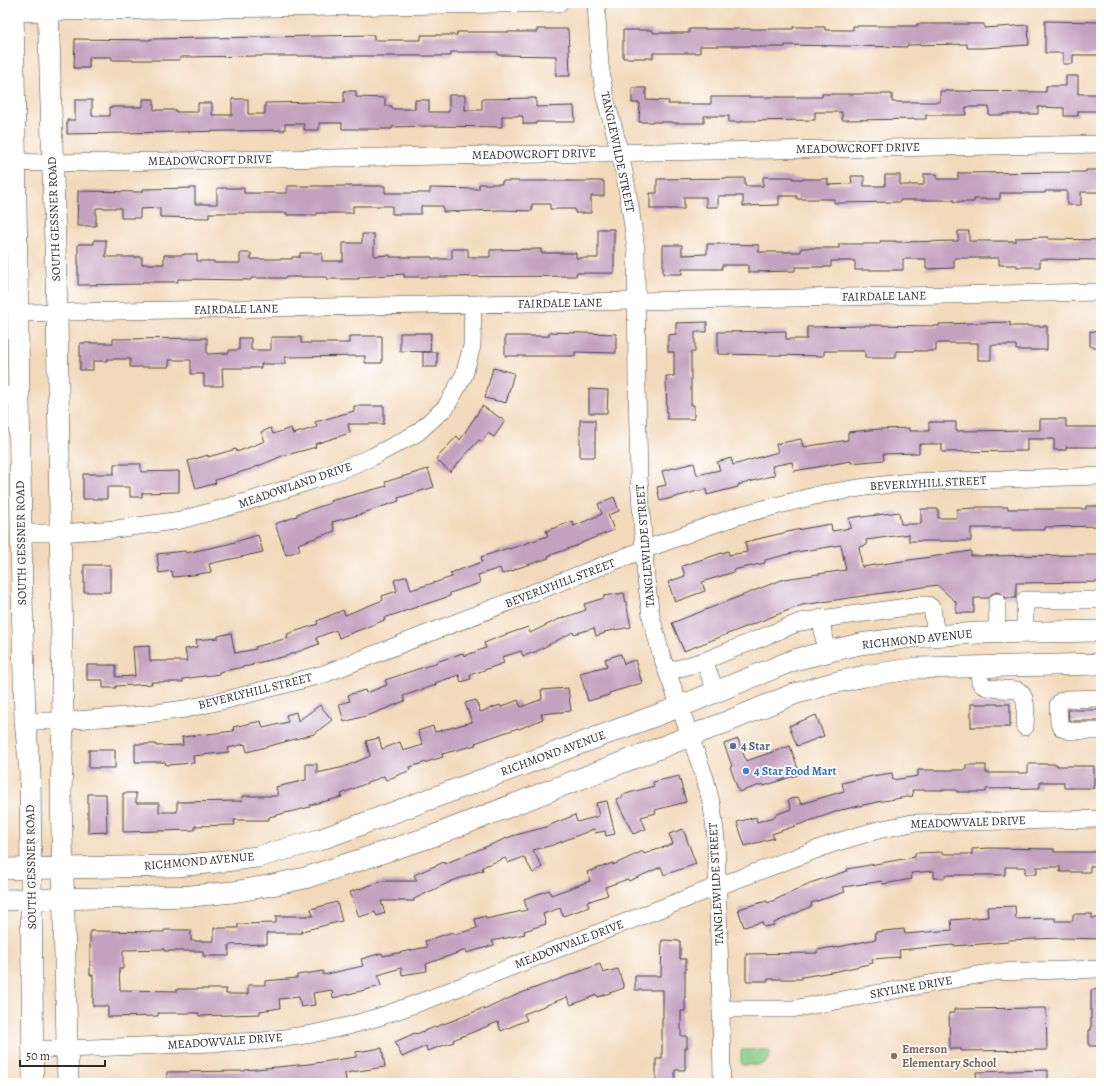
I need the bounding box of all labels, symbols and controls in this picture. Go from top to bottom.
street label: TANGLEWILDE STREET [597,90,639,214]
street label: MEADOWCROFT DRIVE [796,139,920,157]
street label: MEADOWCROFT DRIVE [472,145,596,163]
street label: MEADOWCROFT DRIVE [148,151,272,169]
street label: SOUTH GESSNER ROAD [44,156,64,282]
street label: FAIRDALE LANE [842,287,926,305]
street label: FAIRDALE LANE [518,294,602,312]
street label: FAIRDALE LANE [194,300,278,318]
street label: MEADOWLAND DRIVE [236,458,354,512]
street label: BEVERLYHILL STREET [869,472,987,494]
street label: SOUTH GESSNER ROAD [12,480,30,606]
street label: TANGLEWILDE STREET [632,484,658,608]
street label: BEVERLYHILL STREET [503,554,618,611]
street label: RICHMOND AVENUE [861,625,973,653]
street label: BEVERLYHILL STREET [196,669,314,713]
street label: RICHMOND AVENUE [498,727,608,779]
place label: 4 Star [741,738,770,754]
marker: 4 Star [728,741,738,751]
place label: 4 Star Food Mart [754,763,836,779]
marker: 4 Star Food Mart [741,766,751,776]
street label: SOUTH GESSNER ROAD [22,804,40,930]
street label: MEADOWVALE DRIVE [910,812,1026,832]
street label: TANGLEWILDE STREET [705,822,727,946]
street label: RICHMOND AVENUE [143,848,255,874]
street label: MEADOWVALE DRIVE [512,916,626,972]
street label: SKYLINE DRIVE [869,972,953,1002]
street label: MEADOWVALE DRIVE [167,1029,283,1053]
place label: Emerson Elementary School [902,1041,997,1071]
scale bar [20,1042,105,1068]
text: 50 m [26,1048,50,1064]
marker: Emerson Elementary School [889,1051,899,1061]

